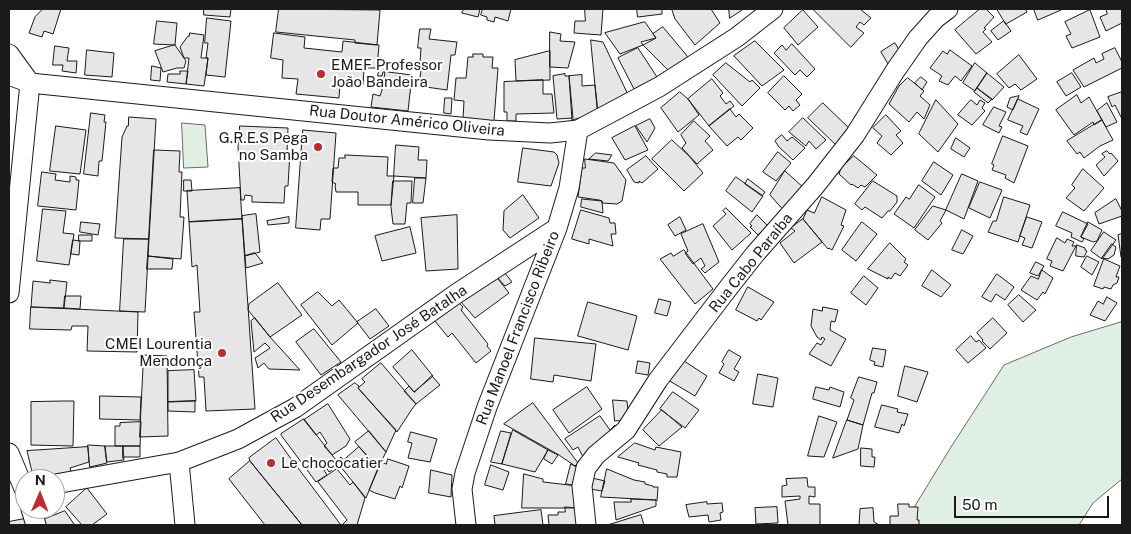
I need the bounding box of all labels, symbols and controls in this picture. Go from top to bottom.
place label: EMEF Professor João Bandeira [331,56,443,91]
marker: EMEF Professor João Bandeira [315,68,327,80]
street label: Rua Doutor Américo Oliveira [308,102,506,140]
place label: G.R.E.S Pega no Samba [219,129,308,164]
marker: G.R.E.S Pega no Samba [312,141,324,153]
street label: Rua Cabo Paraíba [705,210,797,316]
street label: Rua Manoel Francisco Ribeiro [473,228,563,428]
street label: Rua Desembargador José Batalha [267,281,471,427]
place label: CMEI Lourentia Mendonça [105,335,212,370]
marker: CMEI Lourentia Mendonça [216,347,228,359]
place label: Le chococatier [281,454,383,472]
marker: Le chococatier [265,457,277,469]
north arrow [15,469,65,519]
text: N [35,472,46,488]
scale bar [956,486,1111,518]
text: 50 m [962,496,997,513]

